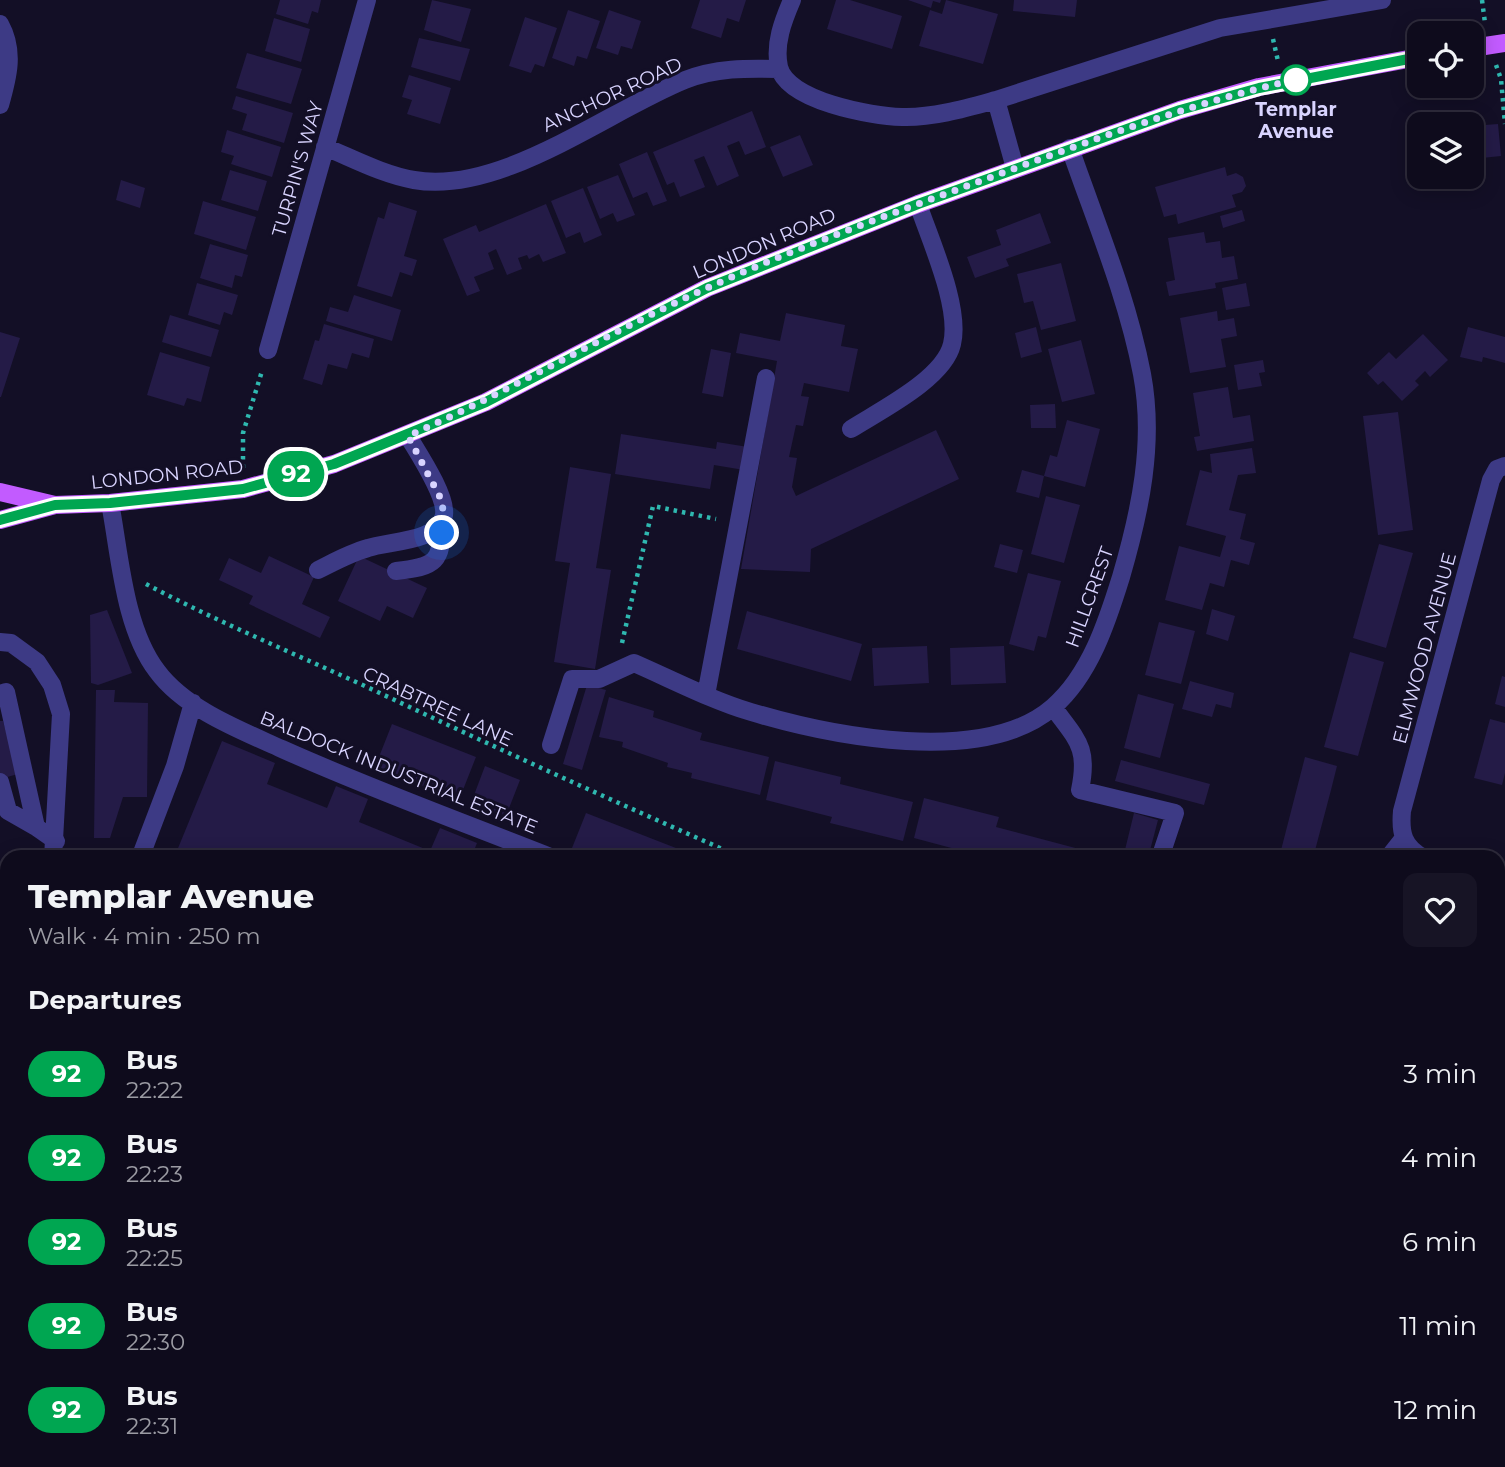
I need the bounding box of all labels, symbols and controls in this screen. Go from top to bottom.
map controls [1407,21,1484,189]
button: locate [1407,21,1484,98]
street label: ANCHOR ROAD [539,52,686,137]
marker: Templar Avenue [1281,65,1311,95]
street label: TURPIN'S WAY [267,98,328,239]
place label: Templar Avenue [1255,98,1337,143]
button: layers [1407,112,1484,189]
street label: LONDON ROAD [689,203,839,284]
line badge: 92 [264,451,328,497]
street label: LONDON ROAD [90,455,244,494]
text: 92 [281,459,311,488]
your location [424,515,459,550]
street label: HILLCREST [1061,544,1118,651]
street label: ELMWOOD AVENUE [1388,550,1461,746]
street label: CRABTREE LANE [359,662,516,751]
street label: BALDOCK INDUSTRIAL ESTATE [257,706,541,839]
button: heart [1403,873,1477,947]
text: Templar Avenue [28,876,314,916]
text: Walk · 4 min · 250 m [28,922,261,950]
text: Departures [28,984,182,1016]
text: Bus [126,1044,178,1076]
text: 3 min [1403,1058,1477,1090]
text: 92 [52,1059,81,1088]
text: 22:22 [126,1076,183,1104]
text: Bus [126,1128,178,1160]
text: 4 min [1401,1142,1477,1174]
text: 92 [52,1143,81,1172]
text: 22:23 [126,1160,183,1188]
text: Bus [126,1212,178,1244]
text: 6 min [1402,1226,1477,1258]
text: 92 [52,1227,81,1256]
text: 22:25 [126,1244,183,1272]
text: Bus [126,1296,178,1328]
text: 11 min [1399,1310,1477,1342]
text: 92 [52,1311,81,1340]
text: 22:30 [126,1328,185,1356]
text: Bus [126,1380,178,1412]
text: 12 min [1394,1394,1477,1426]
text: 92 [52,1395,81,1424]
text: 22:31 [126,1412,178,1440]

